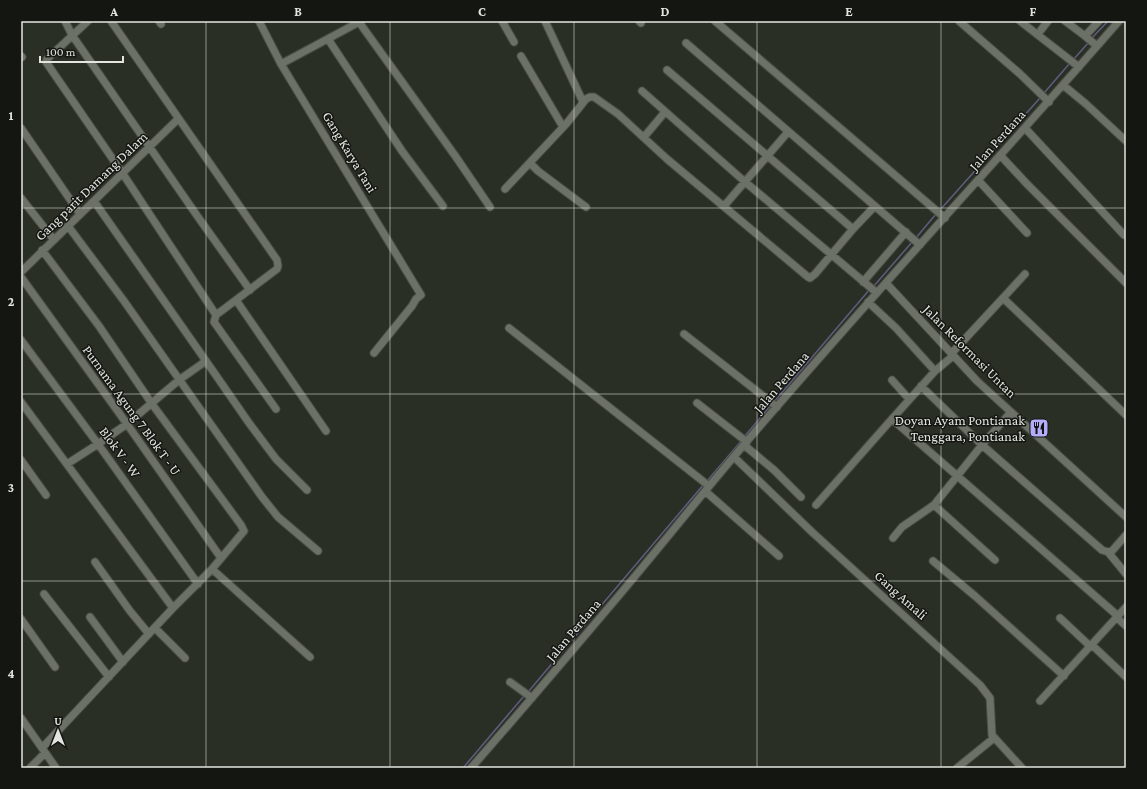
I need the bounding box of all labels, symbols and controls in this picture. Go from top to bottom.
text: A [109,4,118,19]
text: B [294,4,302,19]
text: C [478,4,486,19]
text: D [661,4,670,19]
text: E [845,4,853,19]
text: F [1030,4,1037,19]
scale bar [40,38,123,64]
text: 100 m [46,45,76,59]
street label: Jalan Perdana [964,106,1029,175]
text: 1 [9,108,14,123]
street label: Gang Karya Tani [319,108,381,196]
street label: Gang parit Damang Dalam [32,128,150,244]
text: 2 [8,294,15,309]
street label: Jalan Reformasi Untan [919,300,1020,401]
street label: Purnama Agung 7 Blok T - U [80,342,184,478]
street label: Jalan Perdana [749,348,812,418]
place label: Doyan Ayam Pontianak Tenggara, Pontianak [895,412,1025,444]
restaurant icon: Doyan Ayam Pontianak Tenggara, Pontianak [1028,417,1050,439]
street label: Blok V - W [96,424,144,481]
text: 3 [8,480,14,495]
street label: Gang Amali [871,567,931,623]
street label: Jalan Perdana [541,595,604,666]
text: 4 [7,666,15,681]
north arrow [38,711,78,751]
text: U [54,715,62,727]

